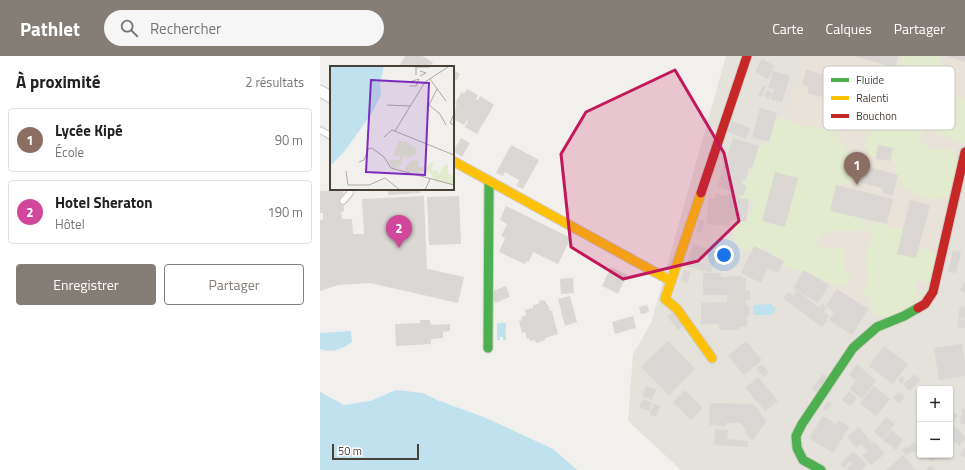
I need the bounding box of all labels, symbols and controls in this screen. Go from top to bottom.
search box [104,10,384,46]
text: Pathlet [20,14,80,43]
icon: search [118,17,140,39]
text: Rechercher [150,17,221,40]
text: Carte [772,18,804,39]
text: Calques [826,18,872,39]
text: Partager [894,18,945,39]
inset map [330,66,454,190]
legend [823,66,955,130]
text: À proximité [16,69,100,95]
text: 2 résultats [245,72,304,92]
text: Fluide [856,72,884,88]
text: Ralenti [856,90,889,106]
text: Bouchon [856,108,897,124]
text: Lycée Kipé [55,119,123,142]
text: 1 [26,130,34,150]
text: 90 m [275,130,303,150]
text: École [55,142,84,162]
pin: 1 [844,152,870,185]
text: Hotel Sheraton [55,191,153,214]
text: 2 [26,202,34,222]
text: 190 m [267,202,303,222]
text: Hôtel [55,214,85,234]
pin: 2 [386,215,412,248]
your location [714,245,734,265]
button: Enregistrer [16,264,156,305]
button: Partager [164,264,304,305]
map controls [917,386,953,458]
button: + [917,386,953,422]
button: − [917,422,953,458]
scale bar [332,442,419,461]
text: 50 m [338,443,362,459]

